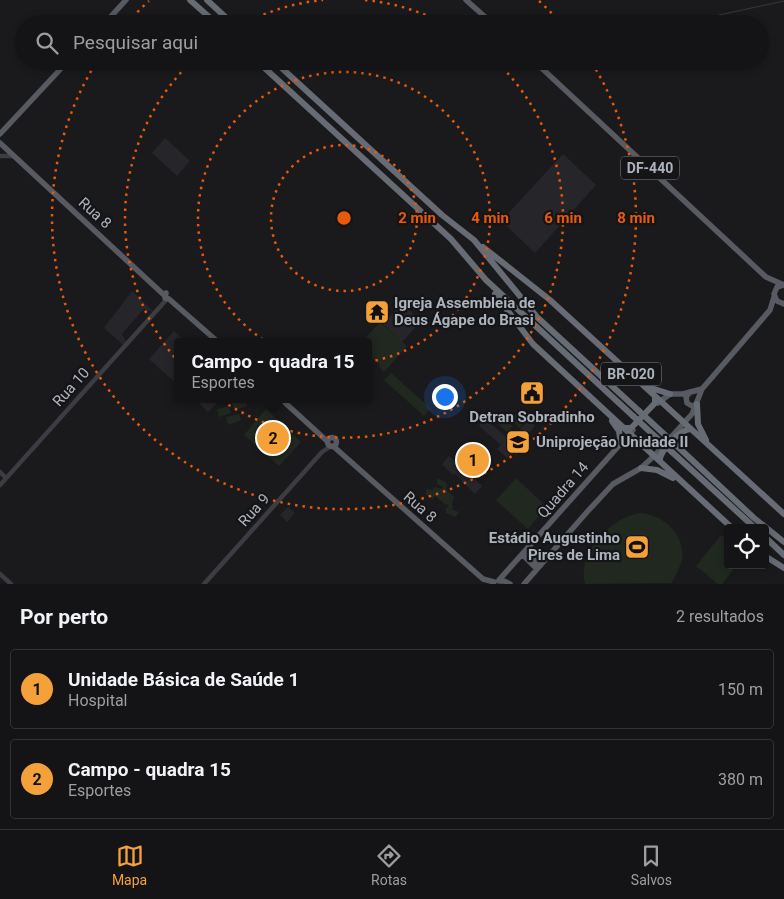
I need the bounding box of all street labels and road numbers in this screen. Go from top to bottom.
road number: DF-440 [621,156,679,180]
street label: Rua 8 [75,194,115,232]
road number: BR-020 [601,362,661,386]
street label: Rua 10 [49,364,93,410]
street label: Quadra 14 [534,458,593,522]
street label: Rua 8 [400,488,440,526]
street label: Rua 9 [235,490,273,530]

